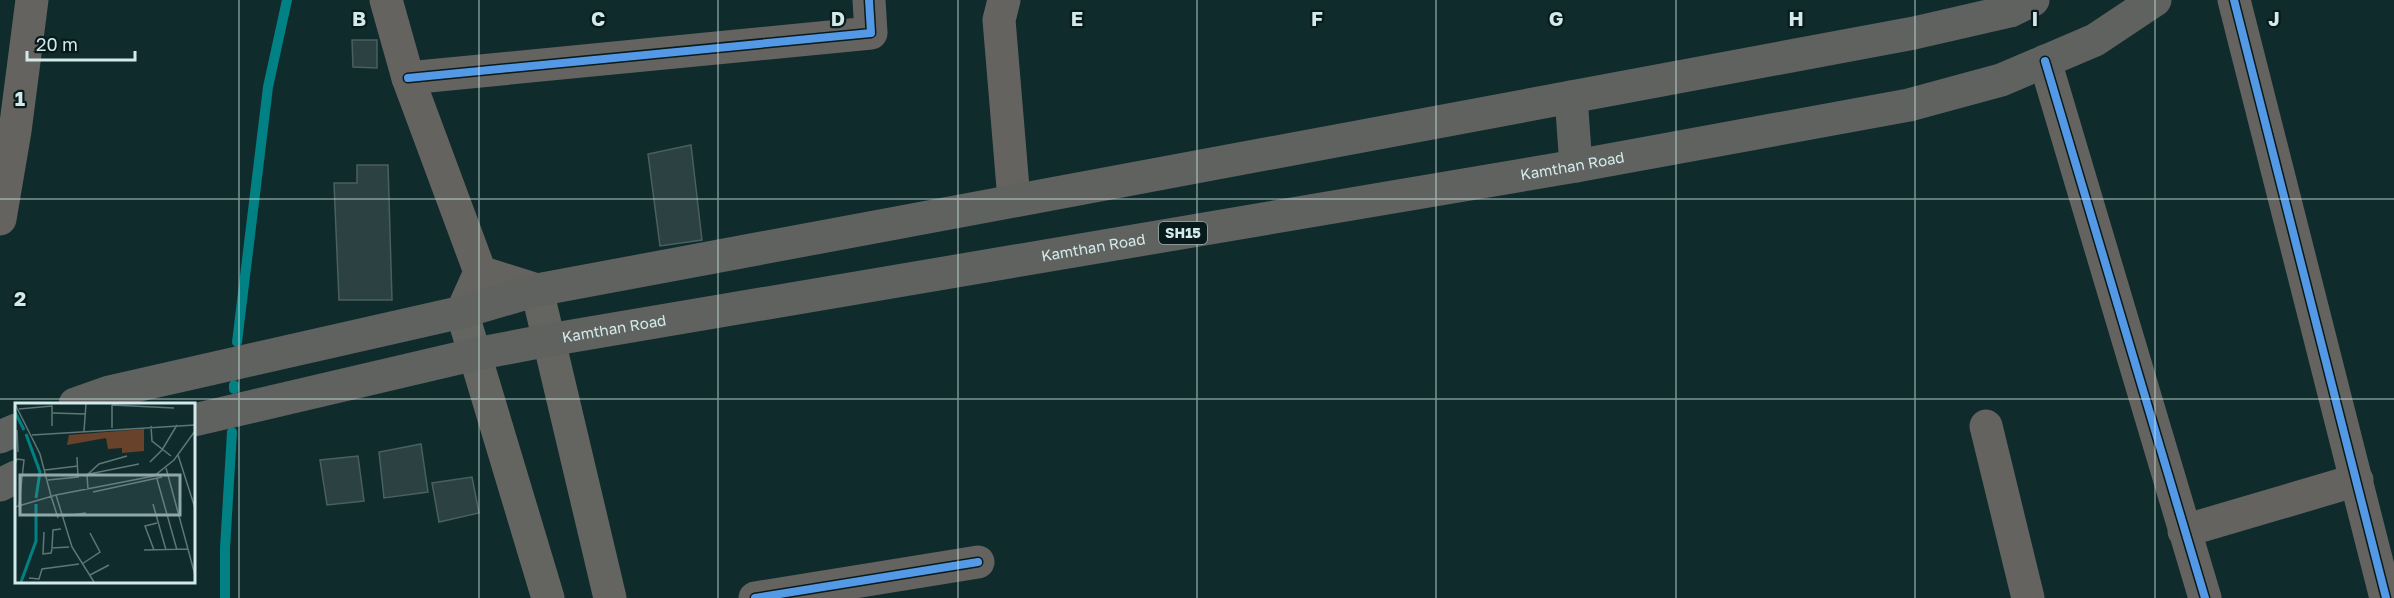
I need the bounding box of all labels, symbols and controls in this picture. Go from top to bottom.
text: B [352,6,366,30]
text: C [591,6,605,30]
text: D [831,6,845,30]
text: E [1071,6,1083,30]
text: F [1311,6,1323,30]
text: G [1549,6,1563,30]
text: H [1788,6,1804,30]
text: I [2032,6,2038,30]
text: J [2268,6,2280,30]
scale bar [27,24,135,62]
text: 20 m [36,33,78,55]
text: 1 [15,86,25,110]
street label: Kamthan Road [1519,147,1626,183]
road number: SH15 [1159,222,1207,244]
street label: Kamthan Road [1040,229,1147,264]
text: 2 [14,286,26,310]
street label: Kamthan Road [561,310,667,346]
inset map [15,403,195,583]

